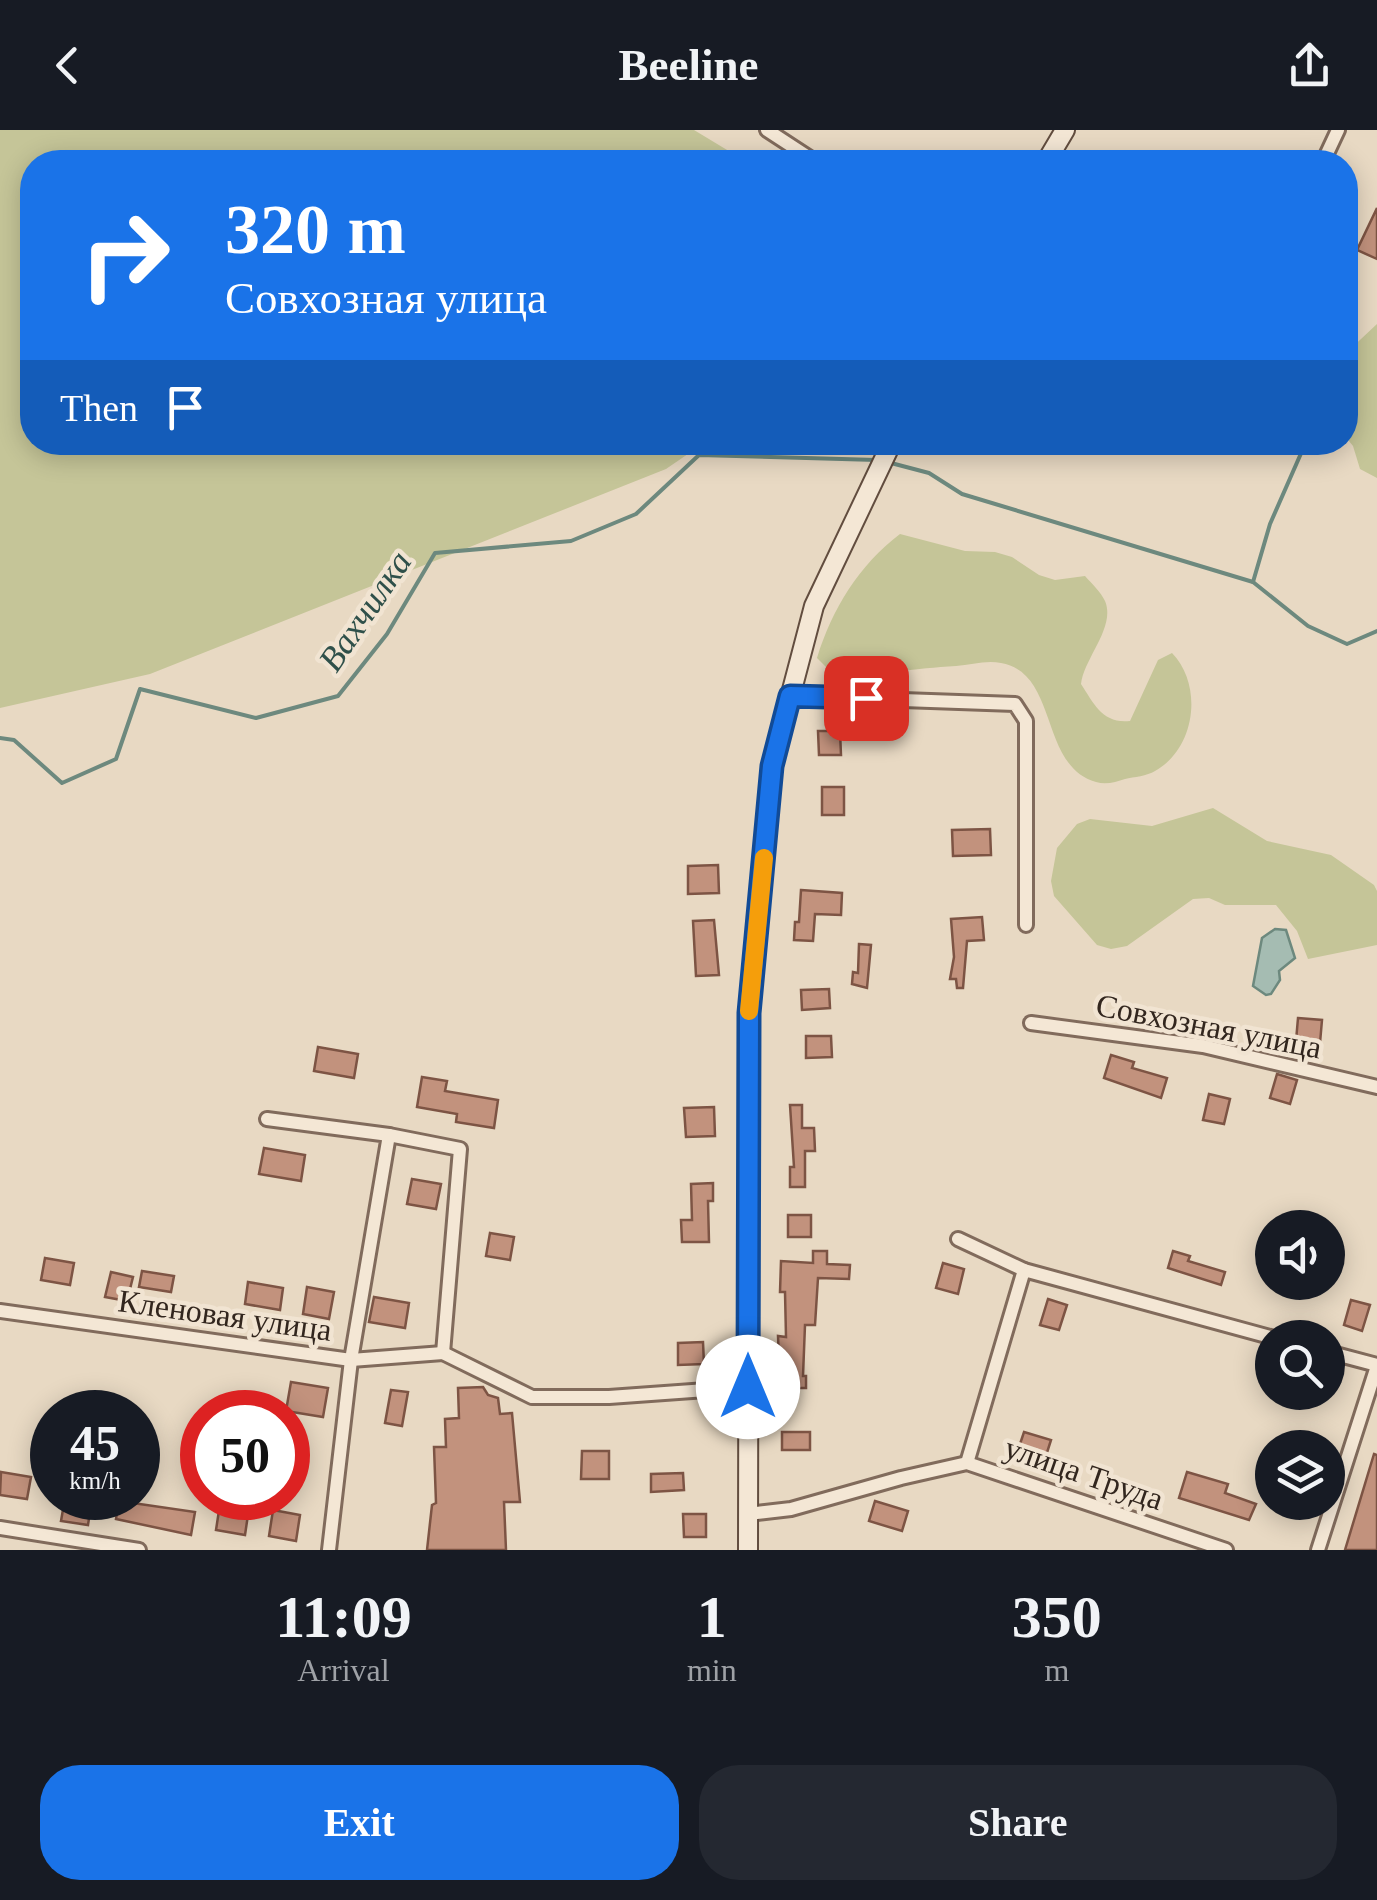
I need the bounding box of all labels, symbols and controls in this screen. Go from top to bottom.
icon: back [40,38,95,93]
icon: share [1282,38,1337,93]
text: Beeline [619,40,758,90]
icon: right [60,190,190,320]
text: 320 m [225,191,406,268]
text: Совхозная улица [225,273,547,323]
icon: arrive [158,380,213,435]
text: Then [60,387,138,429]
water label: Вахчилка [311,544,419,678]
pin [824,656,909,741]
icon: arrive [839,671,894,726]
street label: Совхозная улица [1093,986,1325,1066]
map controls [1255,1210,1345,1520]
button: sound [1255,1210,1345,1300]
street label: Кленовая улица [116,1282,334,1348]
button: search [1255,1320,1345,1410]
position arrow [696,1335,800,1439]
speed limit sign: 50 [180,1390,310,1520]
text: 45 [70,1415,120,1471]
street label: улица Труда [1000,1429,1168,1517]
button: layers [1255,1430,1345,1520]
text: km/h [69,1467,121,1494]
text: 11:09 [275,1584,412,1650]
text: 1 [697,1584,727,1650]
text: 350 [1012,1584,1102,1650]
text: Arrival [297,1652,390,1688]
text: min [687,1652,737,1688]
text: m [1044,1652,1069,1688]
button: Exit [40,1765,679,1880]
button: Share [699,1765,1337,1880]

